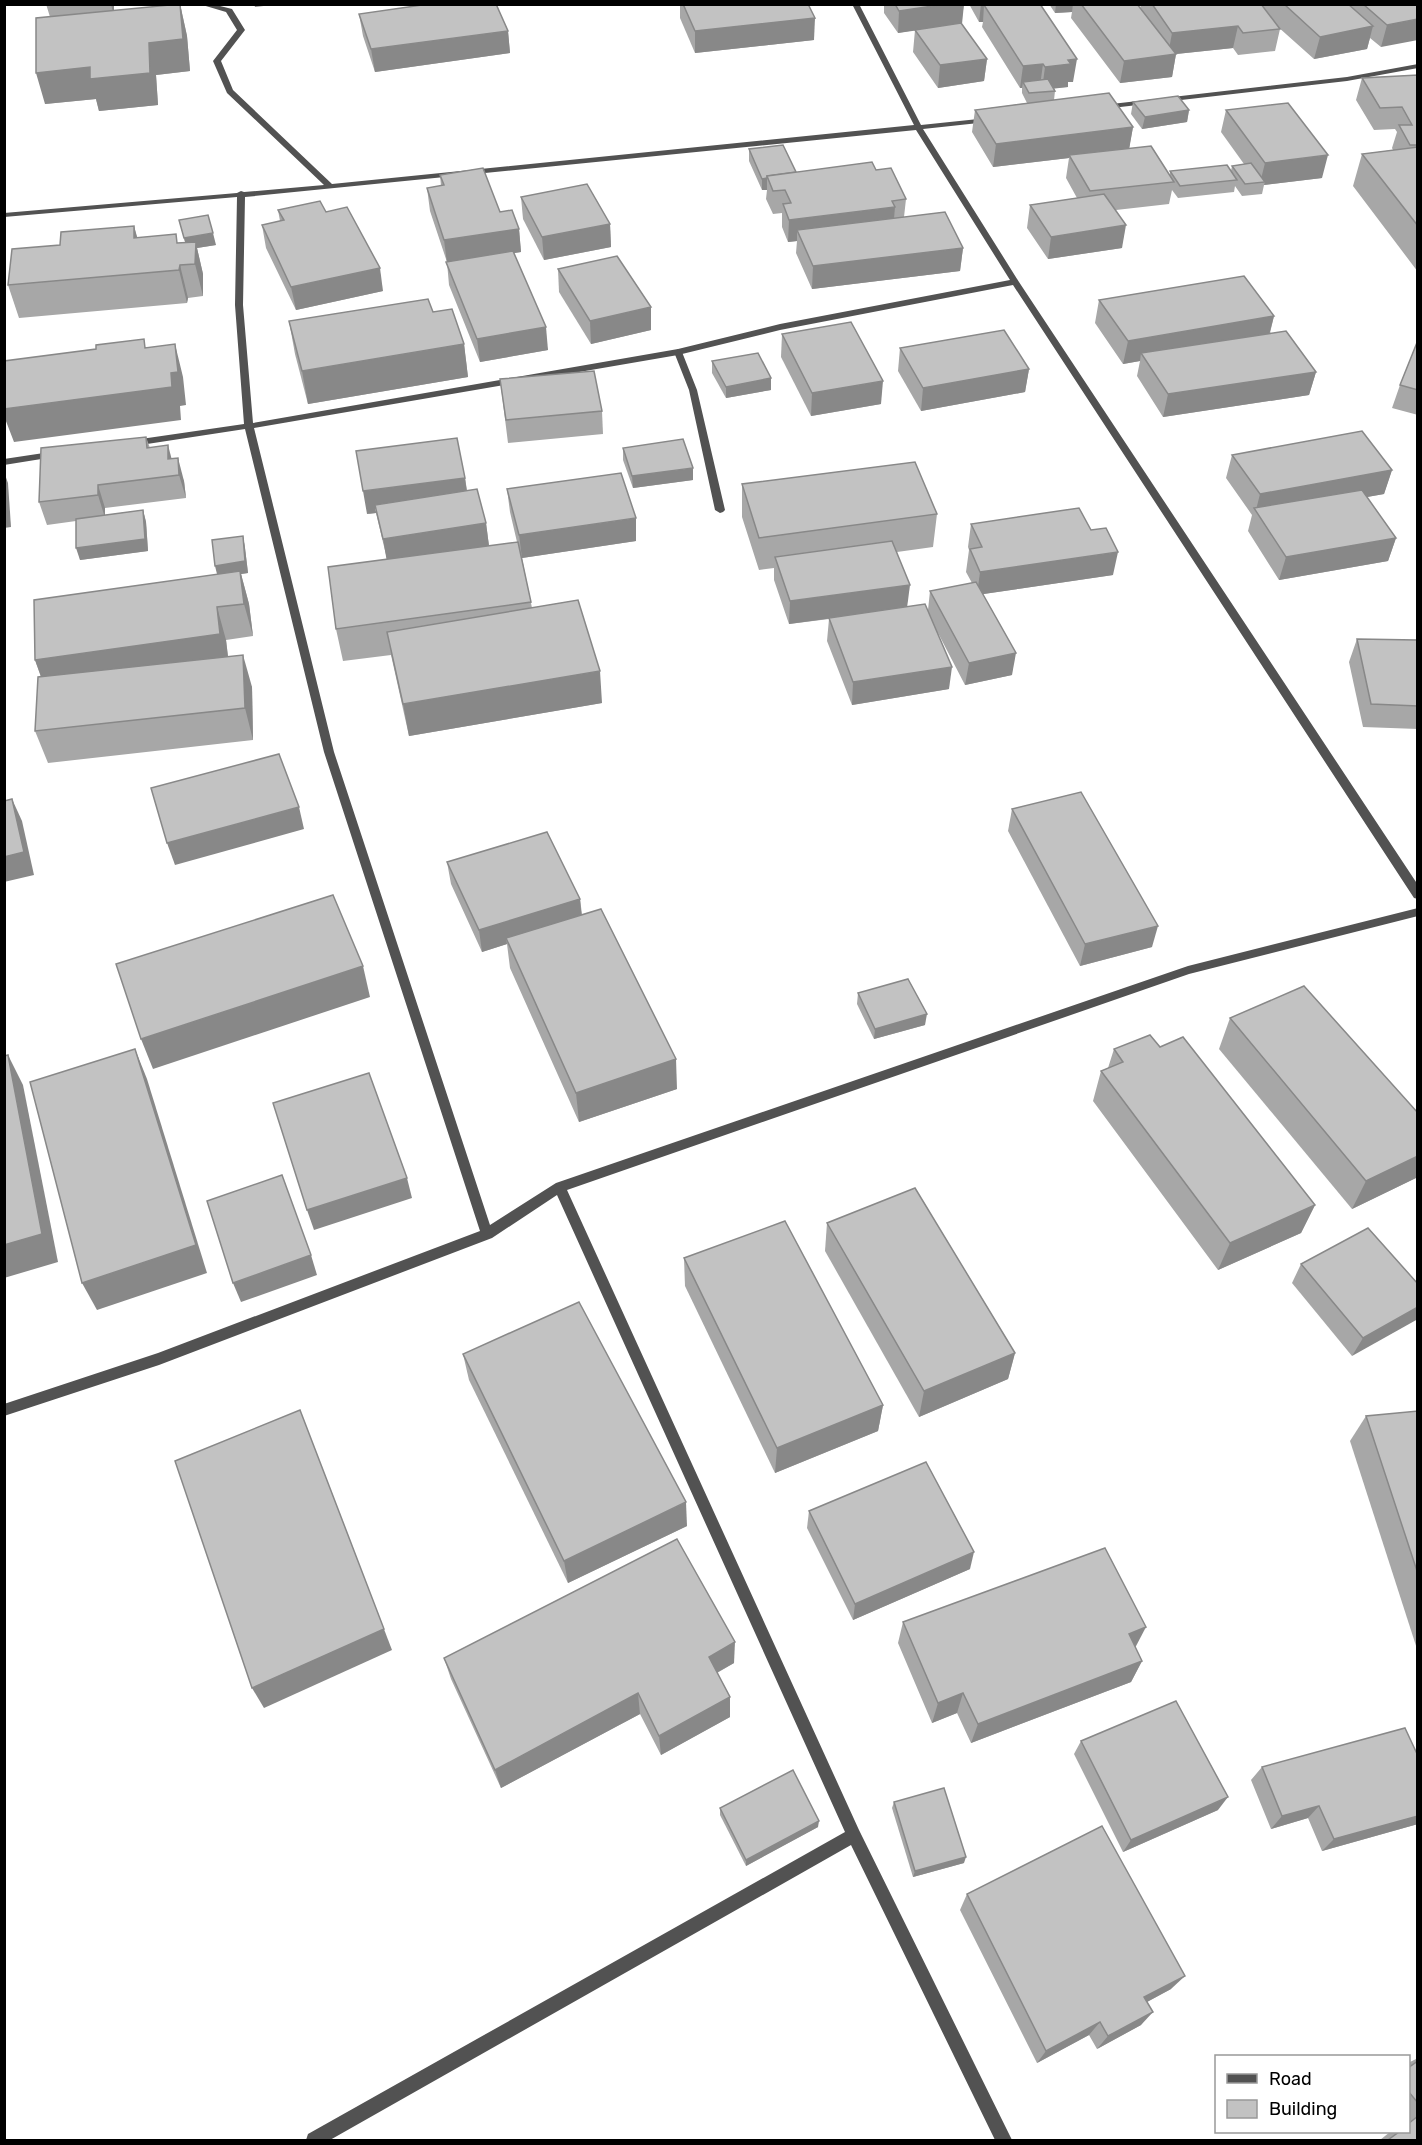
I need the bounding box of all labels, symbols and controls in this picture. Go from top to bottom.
legend [1215,2055,1410,2133]
text: Road [1269,2068,1312,2090]
text: Building [1269,2098,1337,2120]

